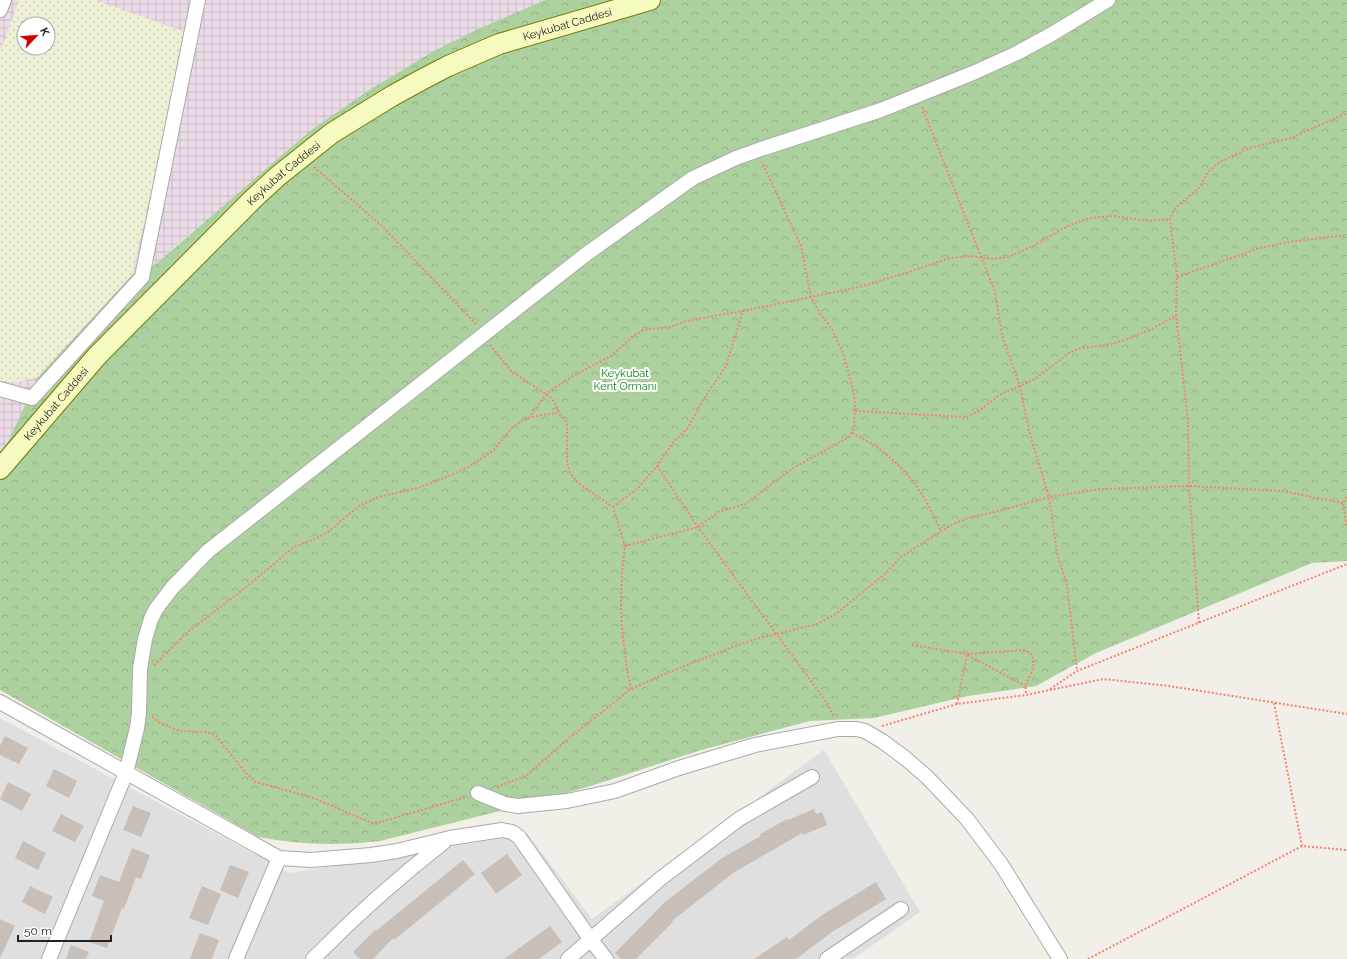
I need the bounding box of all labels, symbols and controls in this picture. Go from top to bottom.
street label: Keykubat Caddesi [521,5,614,44]
north arrow [16,16,56,56]
text: K [37,26,52,39]
street label: Keykubat Caddesi [244,139,323,208]
street label: Keykubat Caddesi [21,365,91,443]
park label: Keykubat Kent Ormanı [593,367,657,393]
scale bar [18,917,111,943]
text: 50 m [24,924,52,938]

